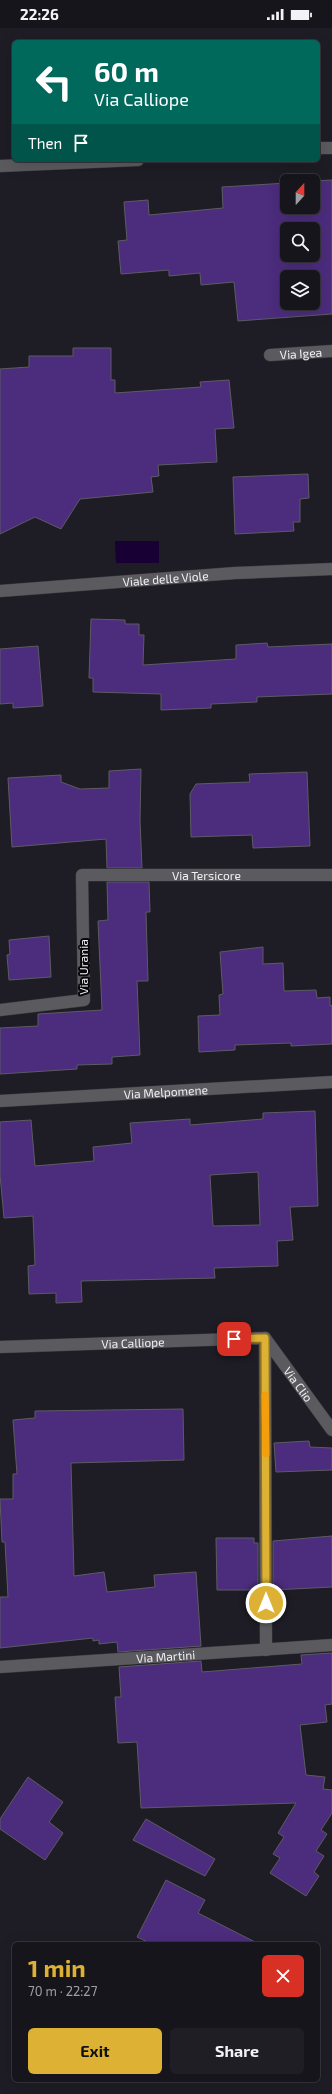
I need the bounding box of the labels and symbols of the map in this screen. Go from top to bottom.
north arrow [280,174,320,214]
street label: Via Igea [279,345,323,361]
street label: Viale delle Viole [122,568,209,589]
street label: Via Tersicore [172,868,241,882]
street label: Via Urania [76,939,90,995]
street label: Via Melpomene [123,1082,208,1101]
pin [217,1322,251,1356]
street label: Via Calliope [101,1334,165,1351]
street label: Via Clio [281,1364,316,1404]
position arrow [245,1582,287,1624]
street label: Via Martini [136,1647,196,1665]

